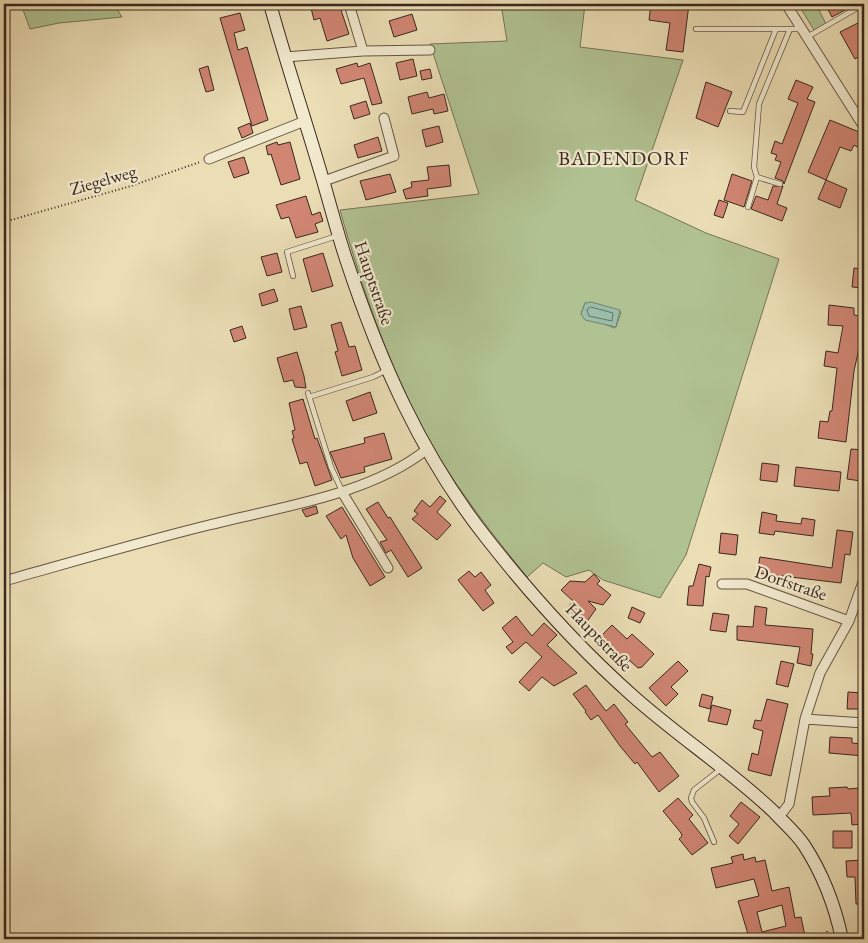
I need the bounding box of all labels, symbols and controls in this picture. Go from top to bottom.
district label: BADENDORF [558,145,690,171]
street label: Ziegelweg [67,159,139,200]
street label: Hauptstraße [349,238,400,328]
street label: Dorfstraße [752,559,830,606]
street label: Hauptstraße [561,597,638,676]

